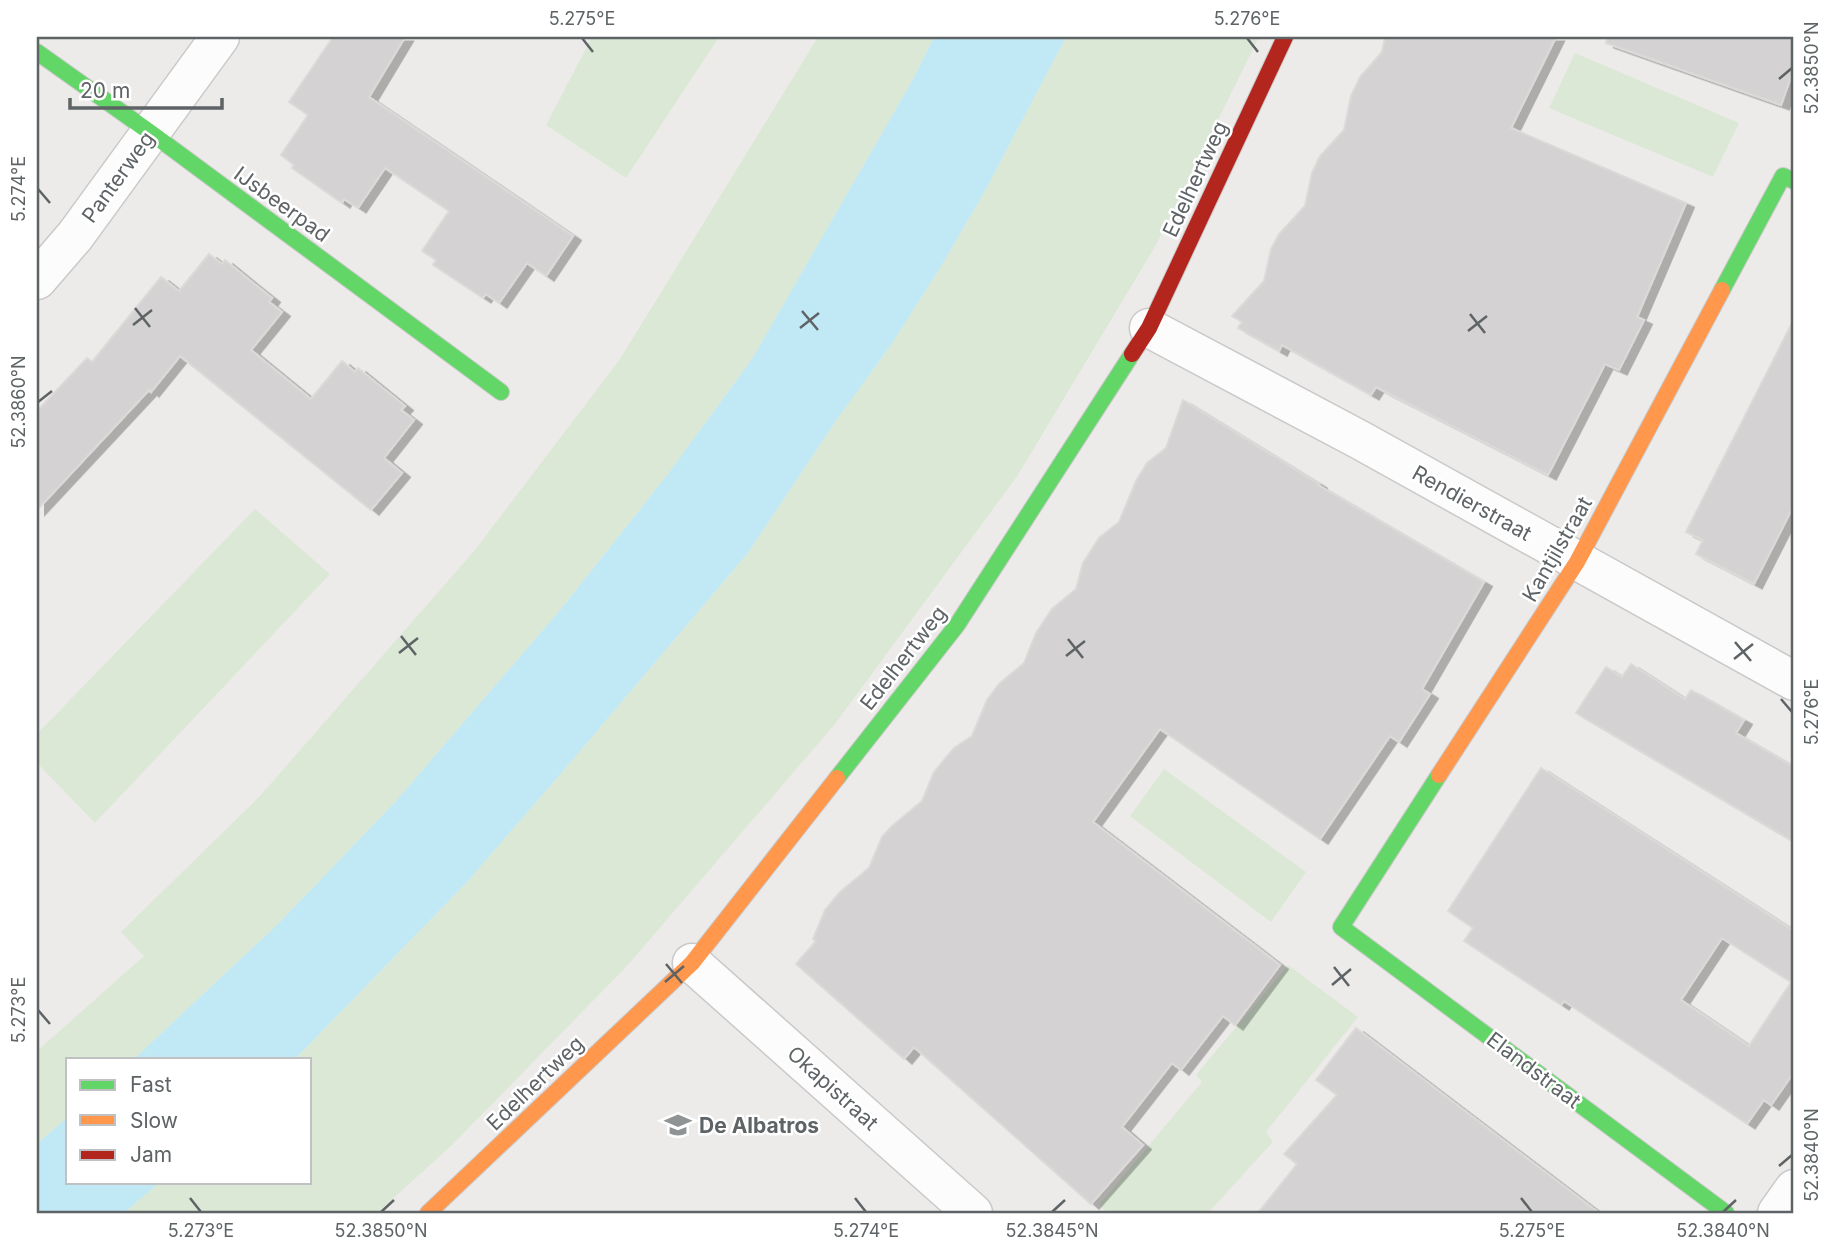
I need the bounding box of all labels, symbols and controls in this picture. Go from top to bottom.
text: 5.275°E [549,8,615,29]
text: 5.276°E [1214,8,1280,29]
text: 52.3850°N [1801,22,1822,114]
scale bar [70,66,222,110]
text: 20 m [80,78,130,103]
street label: Edelhertweg [1157,117,1233,241]
street label: Panterweg [77,127,159,227]
text: 5.274°E [8,156,29,222]
street label: IJsbeerpad [229,161,335,247]
text: 52.3860°N [8,355,29,449]
street label: Rendierstraat [1408,460,1536,546]
street label: Kantjilstraat [1517,492,1597,606]
street label: Edelhertweg [855,601,951,715]
text: 5.276°E [1801,679,1822,745]
text: 5.273°E [8,977,29,1043]
street label: Elandstraat [1482,1027,1586,1113]
street label: Edelhertweg [481,1031,589,1135]
street label: Okapistraat [782,1041,884,1135]
legend [66,1058,312,1184]
text: Fast [130,1072,172,1097]
text: Slow [130,1108,178,1133]
text: 52.3840°N [1801,1108,1822,1202]
school or university icon: De Albatros [663,1110,693,1140]
place label: De Albatros [699,1113,819,1138]
text: Jam [130,1142,172,1167]
text: 5.273°E [168,1220,234,1241]
text: 52.3850°N [335,1220,427,1241]
text: 5.274°E [833,1220,899,1241]
text: 52.3845°N [1005,1220,1099,1241]
text: 5.275°E [1499,1220,1565,1241]
text: 52.3840°N [1676,1220,1770,1241]

